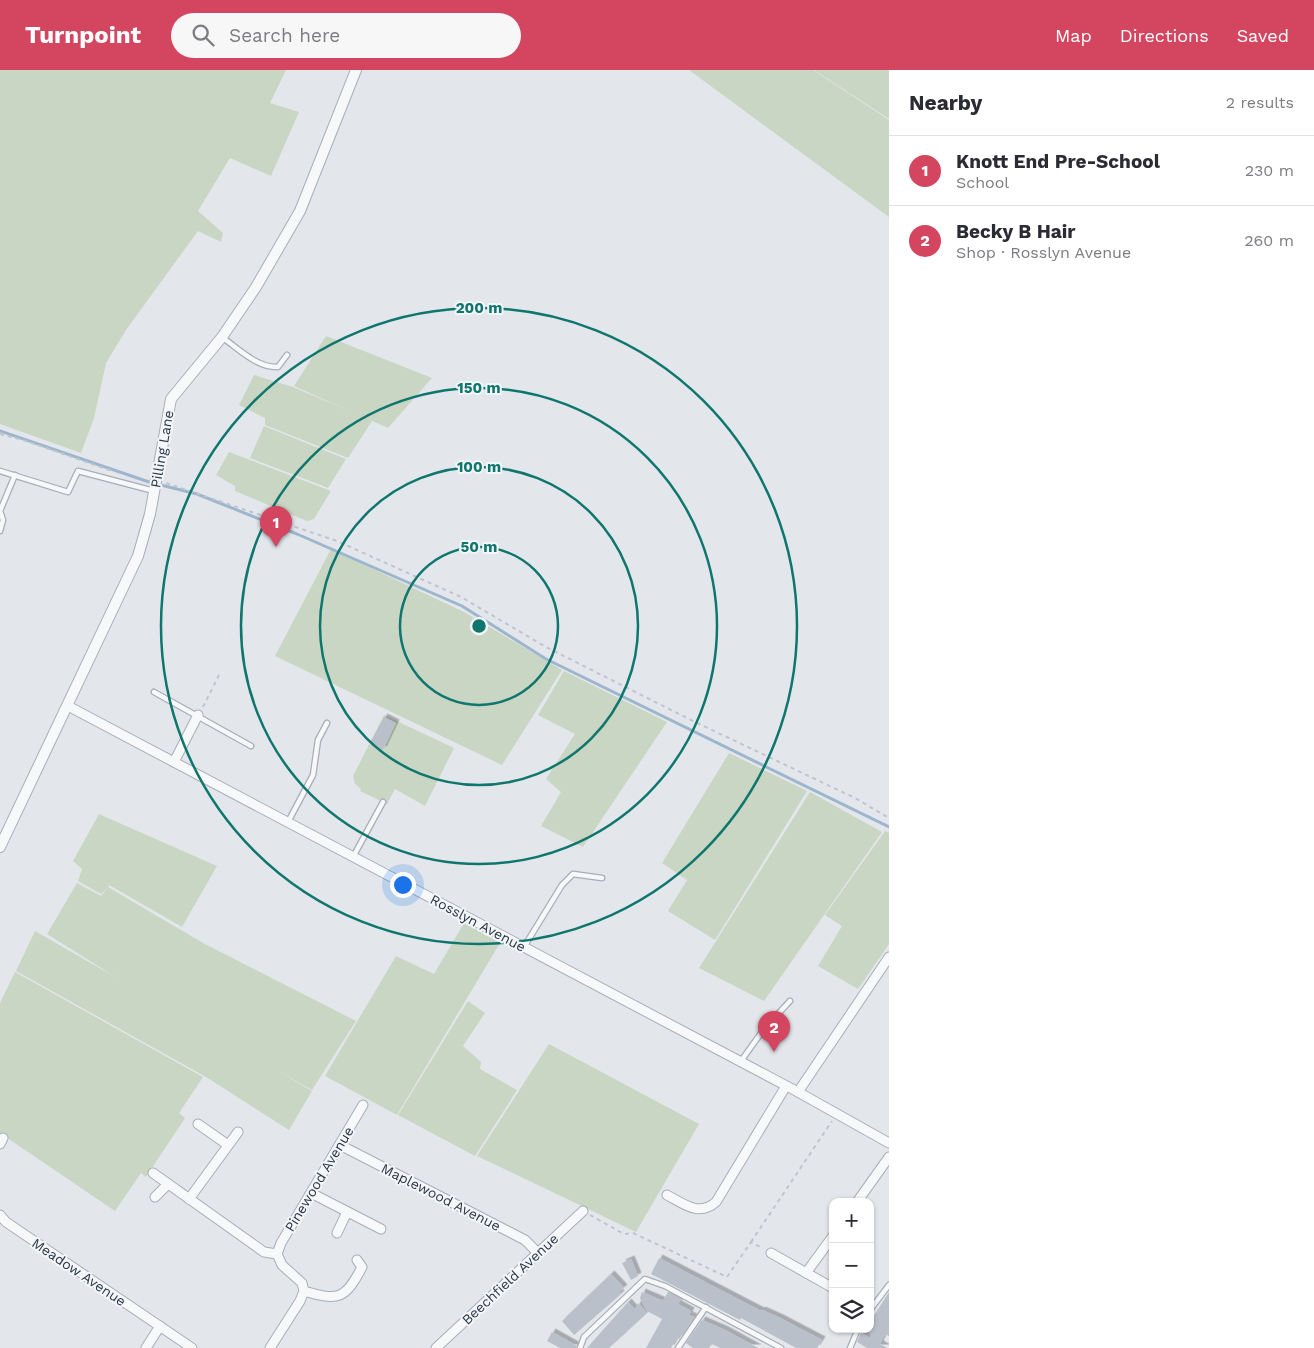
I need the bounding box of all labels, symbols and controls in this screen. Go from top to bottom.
search box [171,13,521,58]
text: Turnpoint [25,21,141,49]
icon: search [189,21,217,49]
text: Search here [229,24,340,47]
text: Map [1055,25,1092,46]
text: Directions [1120,25,1209,46]
text: Saved [1237,25,1289,46]
text: Nearby [909,90,982,115]
text: 2 results [1226,93,1294,112]
text: Knott End Pre-School [956,150,1160,173]
text: 1 [922,161,928,180]
text: 230 m [1245,161,1294,180]
text: School [956,173,1009,192]
text: Becky B Hair [956,220,1075,243]
text: 2 [920,231,930,250]
text: 260 m [1244,231,1294,250]
text: Shop · Rosslyn Avenue [956,243,1131,262]
text: 200 m [456,299,502,317]
text: 150 m [457,379,501,397]
street label: Pilling Lane [147,409,177,489]
text: 100 m [457,458,501,476]
pin: 1 [260,506,292,547]
text: 50 m [461,538,497,556]
centre of rings [470,617,488,635]
your location [390,872,416,898]
street label: Rosslyn Avenue [428,891,528,955]
pin: 2 [758,1011,790,1052]
street label: Pinewood Avenue [281,1124,357,1234]
street label: Maplewood Avenue [379,1160,503,1234]
map controls [829,1198,874,1333]
button: + [829,1198,874,1243]
street label: Beechfield Avenue [459,1230,561,1328]
street label: Meadow Avenue [29,1235,129,1309]
button: − [829,1243,874,1288]
button: layers [829,1288,874,1333]

